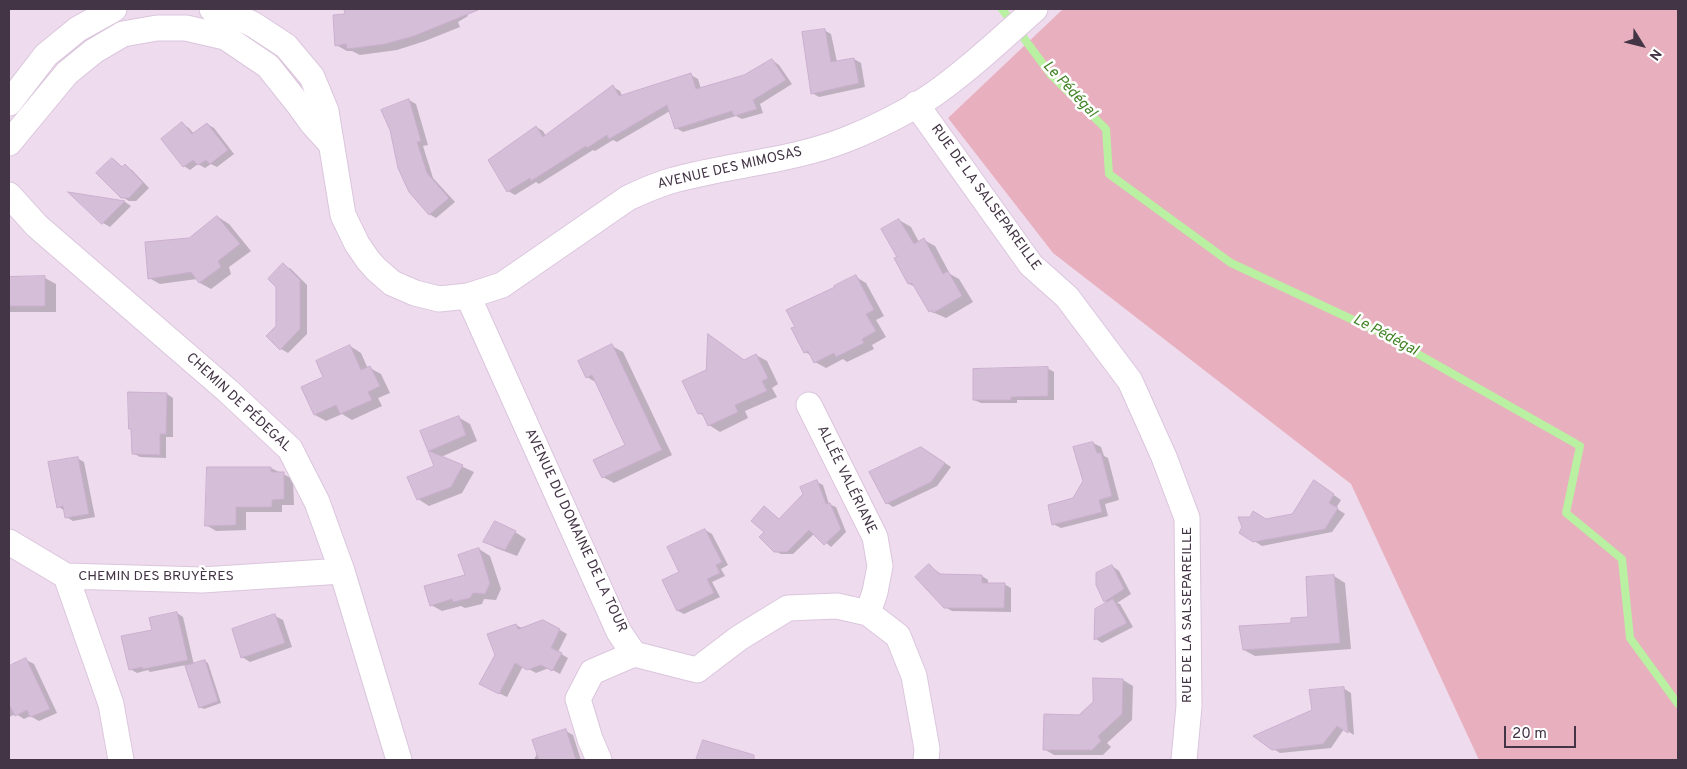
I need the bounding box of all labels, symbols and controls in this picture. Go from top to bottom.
north arrow [1617,20,1667,70]
text: N [1645,45,1664,63]
water label: Le Pédégal [1038,58,1100,122]
street label: RUE DE LA SALSEPAREILLE [926,122,1044,274]
street label: AVENUE DES MIMOSAS [656,144,804,194]
water label: Le Pédégal [1349,311,1421,361]
street label: CHEMIN DE PÉDEGAL [182,350,294,456]
street label: ALLÉE VALÉRIANE [812,423,880,537]
street label: AVENUE DU DOMAINE DE LA TOUR [520,426,630,636]
street label: RUE DE LA SALSEPAREILLE [1180,527,1196,703]
street label: CHEMIN DES BRUYÈRES [78,569,234,585]
scale bar [1507,716,1580,748]
text: 20 m [1512,725,1547,744]

